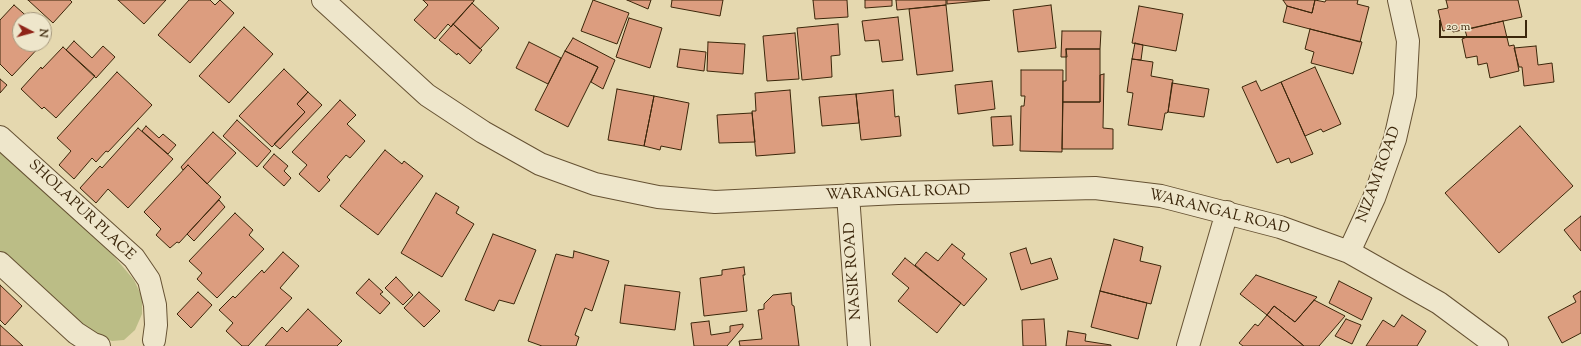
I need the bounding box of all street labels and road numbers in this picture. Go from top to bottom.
street label: NIZAM ROAD [1354,124,1406,226]
street label: SHOLAPUR PLACE [24,157,138,265]
street label: WARANGAL ROAD [825,182,971,206]
street label: WARANGAL ROAD [1147,187,1291,239]
street label: NASIK ROAD [842,221,866,321]

